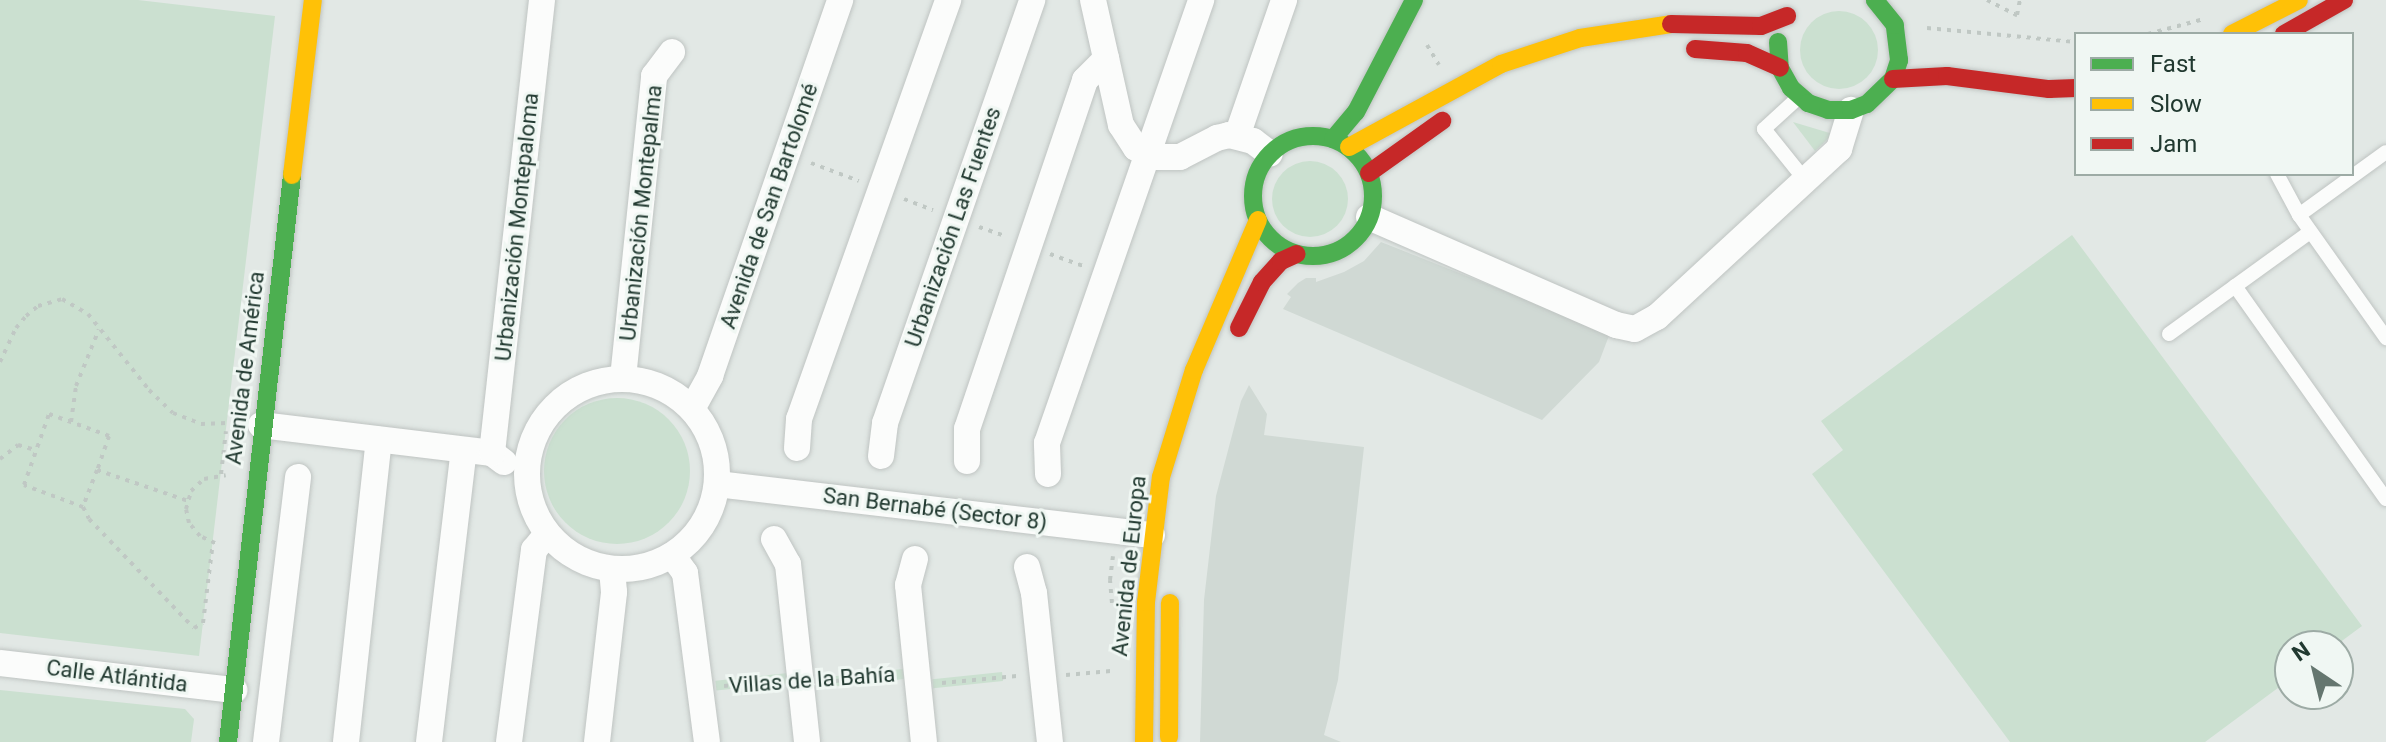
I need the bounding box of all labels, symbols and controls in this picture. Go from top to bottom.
legend [2074,32,2354,176]
text: Fast [2150,50,2196,78]
street label: Avenida de San Bartolomé [715,80,823,332]
street label: Urbanización Montepalma [614,84,668,342]
text: Slow [2150,90,2202,118]
street label: Urbanización Montepaloma [490,92,544,362]
street label: Urbanización Las Fuentes [899,103,1007,351]
text: Jam [2150,130,2197,158]
street label: Avenida de América [220,270,270,466]
street label: Avenida de Europa [1106,474,1152,658]
street label: San Bernabé (Sector 8) [822,482,1048,536]
north arrow [2274,630,2354,710]
text: N [2288,637,2315,666]
street label: Calle Atlántida [45,654,189,698]
street label: Villas de la Bahía [728,661,896,699]

